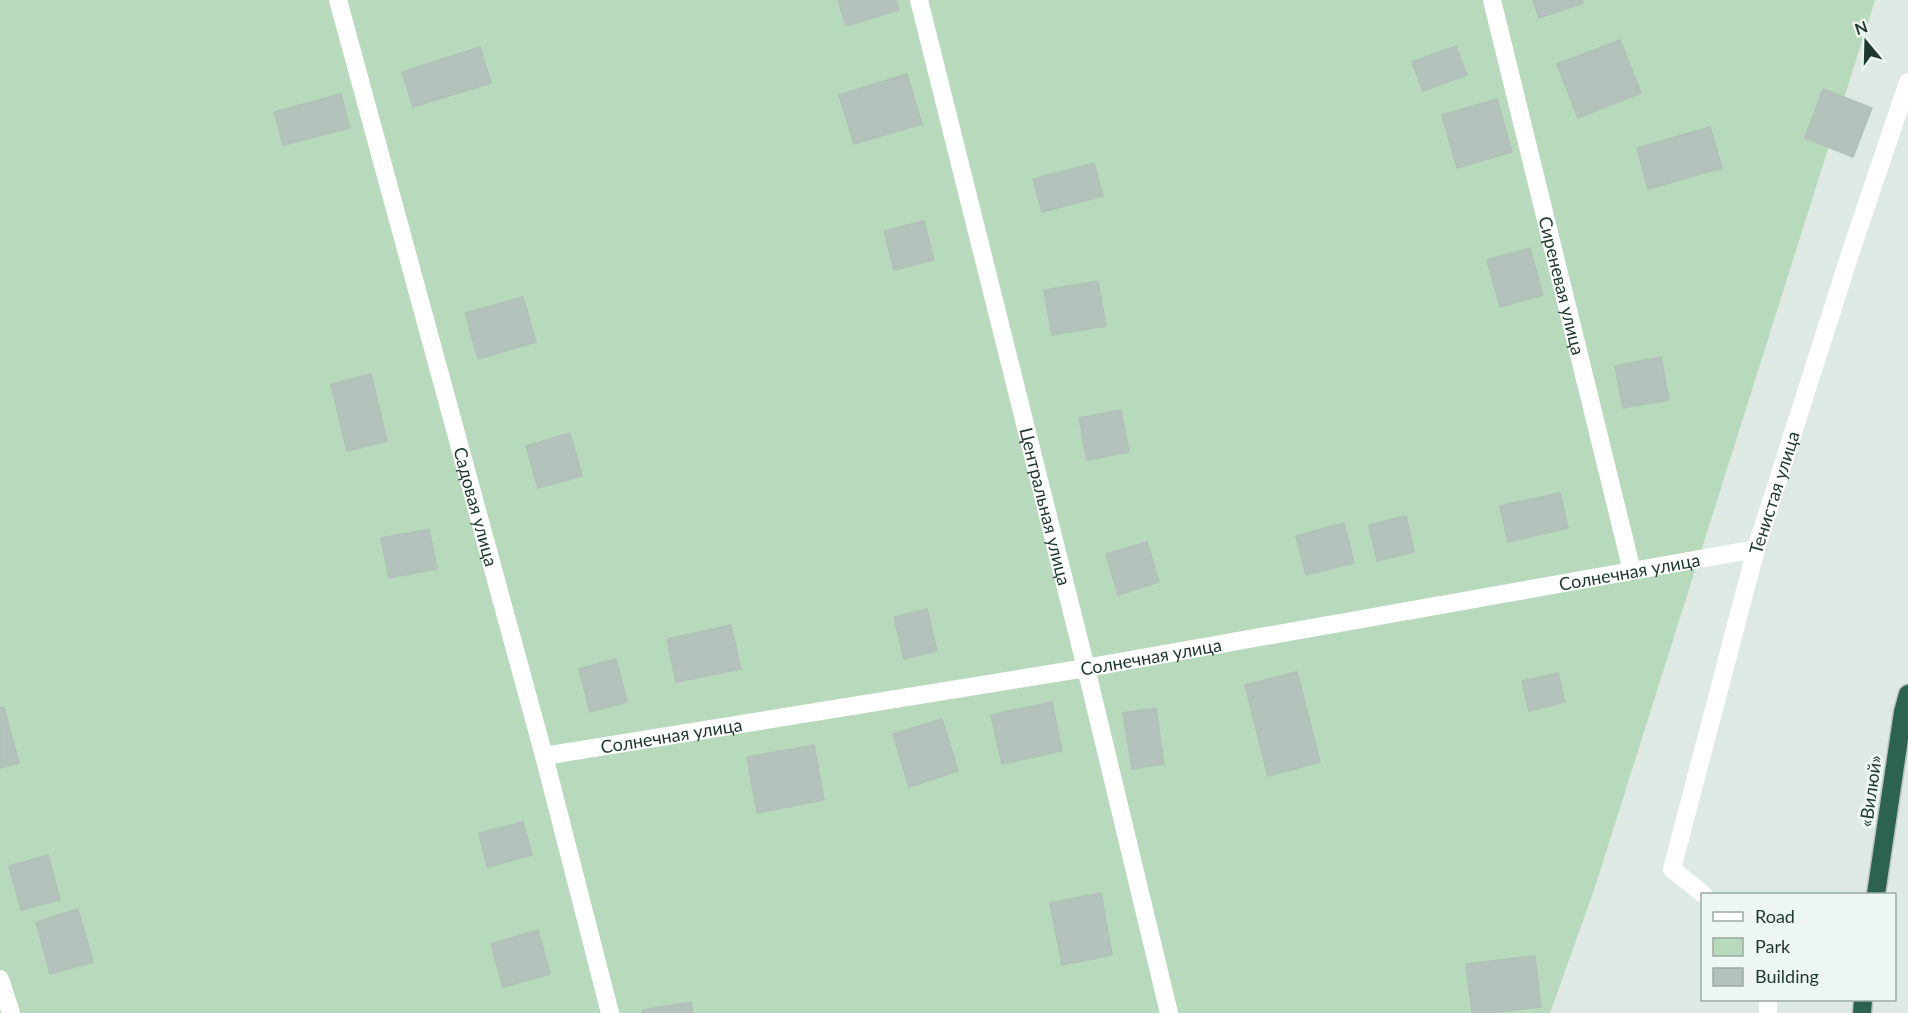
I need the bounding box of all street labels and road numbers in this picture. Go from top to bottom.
street label: Сиреневая улица [1534,214,1590,357]
street label: Центральная улица [1015,425,1076,588]
street label: Тенистая улица [1744,428,1804,556]
street label: Садовая улица [449,444,503,569]
street label: Солнечная улица [1557,548,1702,595]
street label: Солнечная улица [1079,633,1223,680]
street label: Солнечная улица [599,713,744,758]
street label: «Вилюй» [1854,754,1886,828]

